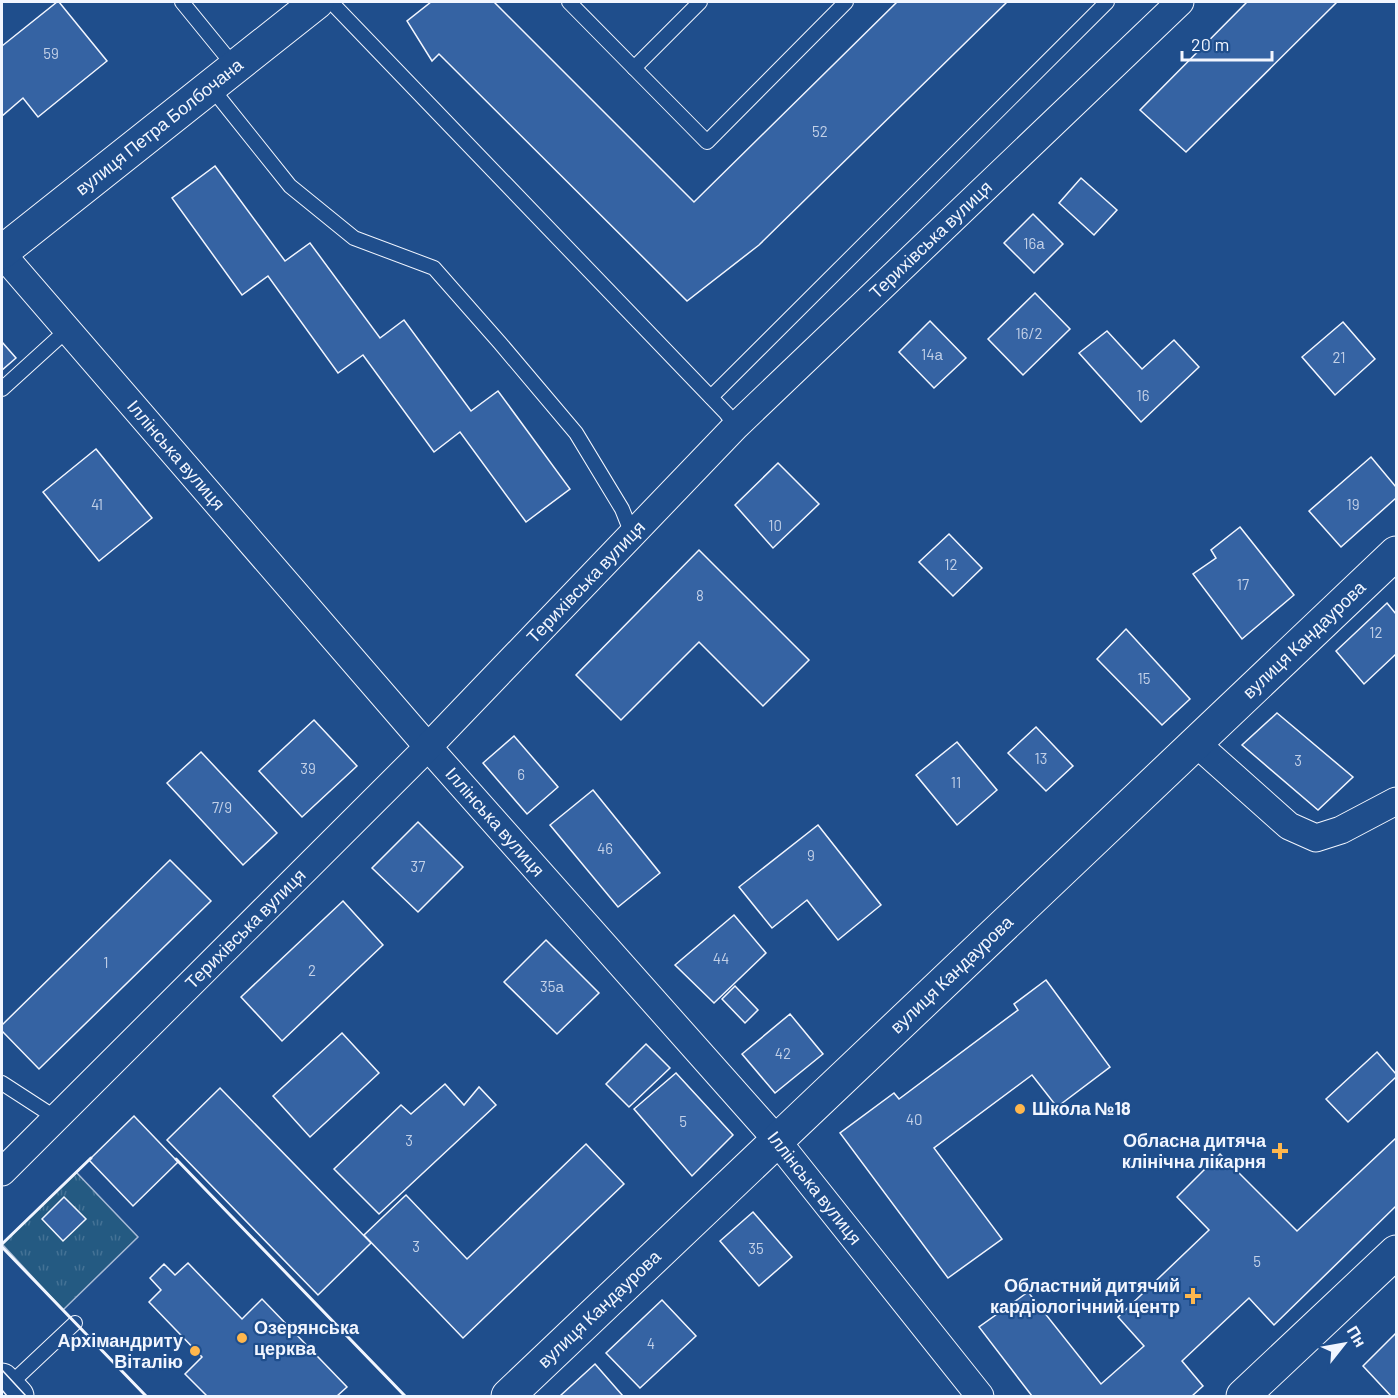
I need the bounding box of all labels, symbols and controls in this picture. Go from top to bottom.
scale bar [1182,24,1272,62]
text: 20 m [1191,33,1229,55]
house number: 59 [43,44,59,62]
street label: вулиця Петра Болбочана [71,53,248,199]
house number: 52 [812,122,828,140]
street label: Терихівська вулиця [864,176,996,303]
house number: 16а [1023,234,1045,252]
house number: 16/2 [1015,324,1043,342]
house number: 14а [921,345,944,363]
house number: 21 [1332,348,1346,366]
house number: 16 [1137,386,1149,404]
street label: Іллінська вулиця [123,395,230,514]
house number: 41 [91,495,103,513]
house number: 19 [1346,495,1360,513]
street label: Терихівська вулиця [522,516,649,647]
house number: 10 [768,516,782,534]
house number: 12 [944,555,958,573]
house number: 17 [1237,575,1249,593]
street label: вулиця Кандаурова [1238,575,1370,703]
house number: 8 [696,586,704,604]
house number: 12 [1369,623,1383,641]
house number: 15 [1138,669,1150,687]
house number: 13 [1035,749,1047,767]
house number: 3 [1294,751,1302,769]
house number: 39 [300,759,316,777]
street label: Іллінська вулиця [441,762,550,881]
house number: 6 [517,765,525,783]
house number: 11 [951,773,961,791]
house number: 7/9 [212,798,232,816]
house number: 46 [597,839,613,857]
house number: 9 [807,846,815,864]
house number: 37 [411,857,425,875]
street label: Терихівська вулиця [180,864,310,993]
street label: вулиця Кандаурова [885,910,1018,1037]
house number: 44 [713,949,729,967]
house number: 1 [103,953,109,971]
house number: 2 [308,961,316,979]
house number: 35а [540,977,565,995]
house number: 42 [775,1044,791,1062]
place label: Школа №18 [1032,1097,1131,1119]
marker: Школа №18 [1013,1102,1027,1116]
house number: 40 [906,1110,922,1128]
house number: 5 [679,1112,687,1130]
street label: Іллінська вулиця [763,1126,867,1249]
place label: Обласна дитяча клінічна лікарня [1122,1129,1267,1172]
house number: 3 [405,1131,413,1149]
marker: Обласна дитяча клінічна лікарня [1271,1142,1289,1160]
house number: 3 [412,1237,420,1255]
house number: 35 [748,1239,764,1257]
street label: вулиця Кандаурова [533,1244,665,1372]
house number: 5 [1253,1252,1261,1270]
place label: Областний дитячий кардіологічний центр [990,1274,1180,1317]
marker: Областний дитячий кардіологічний центр [1184,1287,1202,1305]
north arrow [1314,1314,1374,1374]
place label: Озерянська церква [254,1316,360,1359]
text: Пн [1344,1322,1371,1350]
place label: Архімандриту Віталію [58,1329,183,1372]
marker: Озерянська церква [235,1331,249,1345]
house number: 4 [647,1334,655,1352]
marker: Архімандриту Віталію [188,1344,202,1358]

